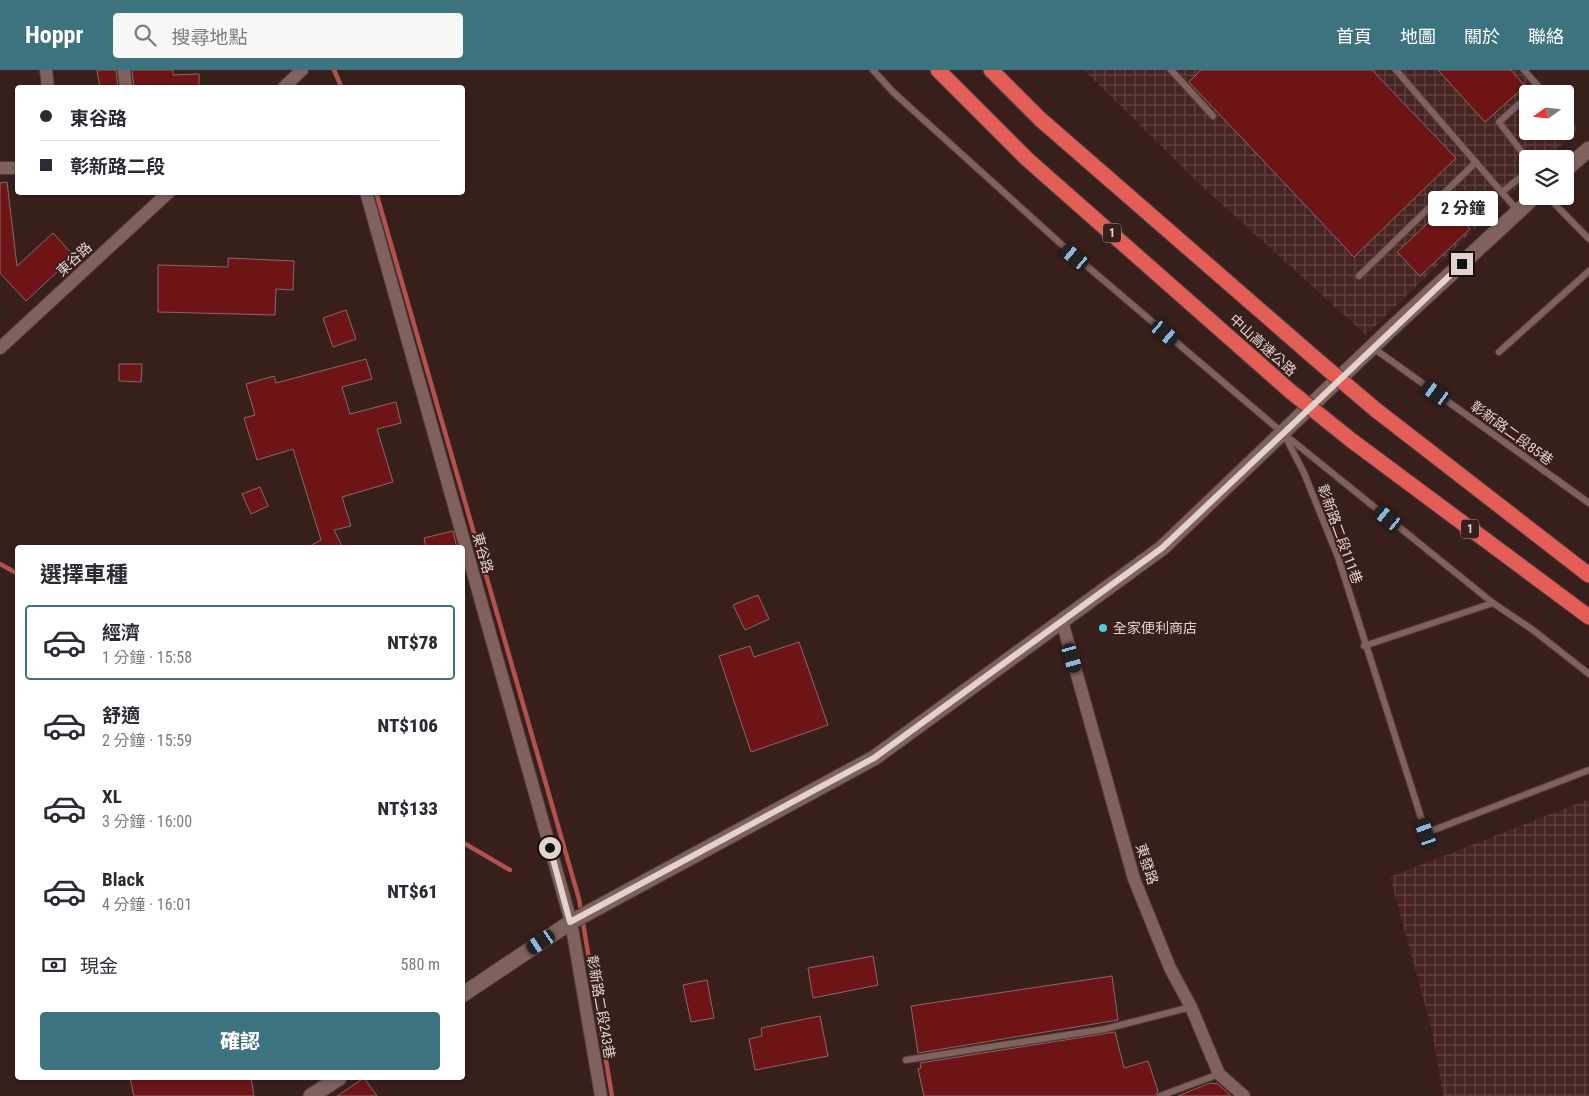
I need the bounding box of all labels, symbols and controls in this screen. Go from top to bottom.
search box [113,13,463,58]
text: Hoppr [25,21,83,49]
icon: search [131,21,159,49]
text: 搜尋地點 [171,26,247,49]
text: 首頁 [1336,26,1372,47]
text: 地圖 [1400,26,1436,47]
text: 關於 [1464,26,1500,47]
text: 聯絡 [1528,26,1564,47]
north arrow [1519,85,1574,140]
map controls [1519,85,1574,205]
text: 東谷路 [70,107,127,130]
button: layers [1519,150,1574,205]
text: 彰新路二段 [70,155,165,178]
callout: 2 分鐘 [1427,191,1497,226]
text: 2 分鐘 [1441,199,1485,218]
road number: 1 [1103,224,1121,242]
street label: 東谷路 [53,239,95,279]
car [1058,242,1091,272]
route end [1451,253,1473,275]
street label: 中山高速公路 [1226,311,1300,379]
car [1148,318,1181,348]
car [1419,378,1452,408]
street label: 彰新路二段85巷 [1468,398,1556,468]
street label: 彰新路二段111巷 [1315,482,1365,586]
car [1371,503,1404,533]
road number: 1 [1461,519,1479,538]
street label: 東谷路 [470,531,496,575]
text: 選擇車種 [40,562,128,587]
icon: car [42,620,87,665]
place label: 全家便利商店 [1113,620,1197,636]
text: 經濟 [102,621,140,644]
marker: 全家便利商店 [1097,622,1109,634]
text: NT$78 [387,631,438,654]
car [1060,642,1083,674]
text: 1 分鐘 · 15:58 [102,648,192,667]
icon: car [42,703,87,748]
text: 舒適 [102,704,140,727]
text: NT$106 [378,714,438,737]
text: 2 分鐘 · 15:59 [102,731,192,750]
text: XL [102,785,122,808]
icon: car [42,786,87,831]
text: NT$133 [378,797,438,820]
text: 3 分鐘 · 16:00 [102,812,192,831]
car [1414,816,1437,850]
route start [539,837,561,859]
street label: 東發路 [1133,842,1161,886]
text: Black [102,868,144,891]
icon: car [42,869,87,914]
text: NT$61 [387,880,438,903]
text: 4 分鐘 · 16:01 [102,895,192,914]
car [524,927,557,957]
icon: cash [40,951,68,979]
street label: 彰新路二段243巷 [584,954,618,1060]
text: 現金 [80,955,118,978]
text: 580 m [401,955,440,974]
button: 確認 [40,1012,440,1070]

